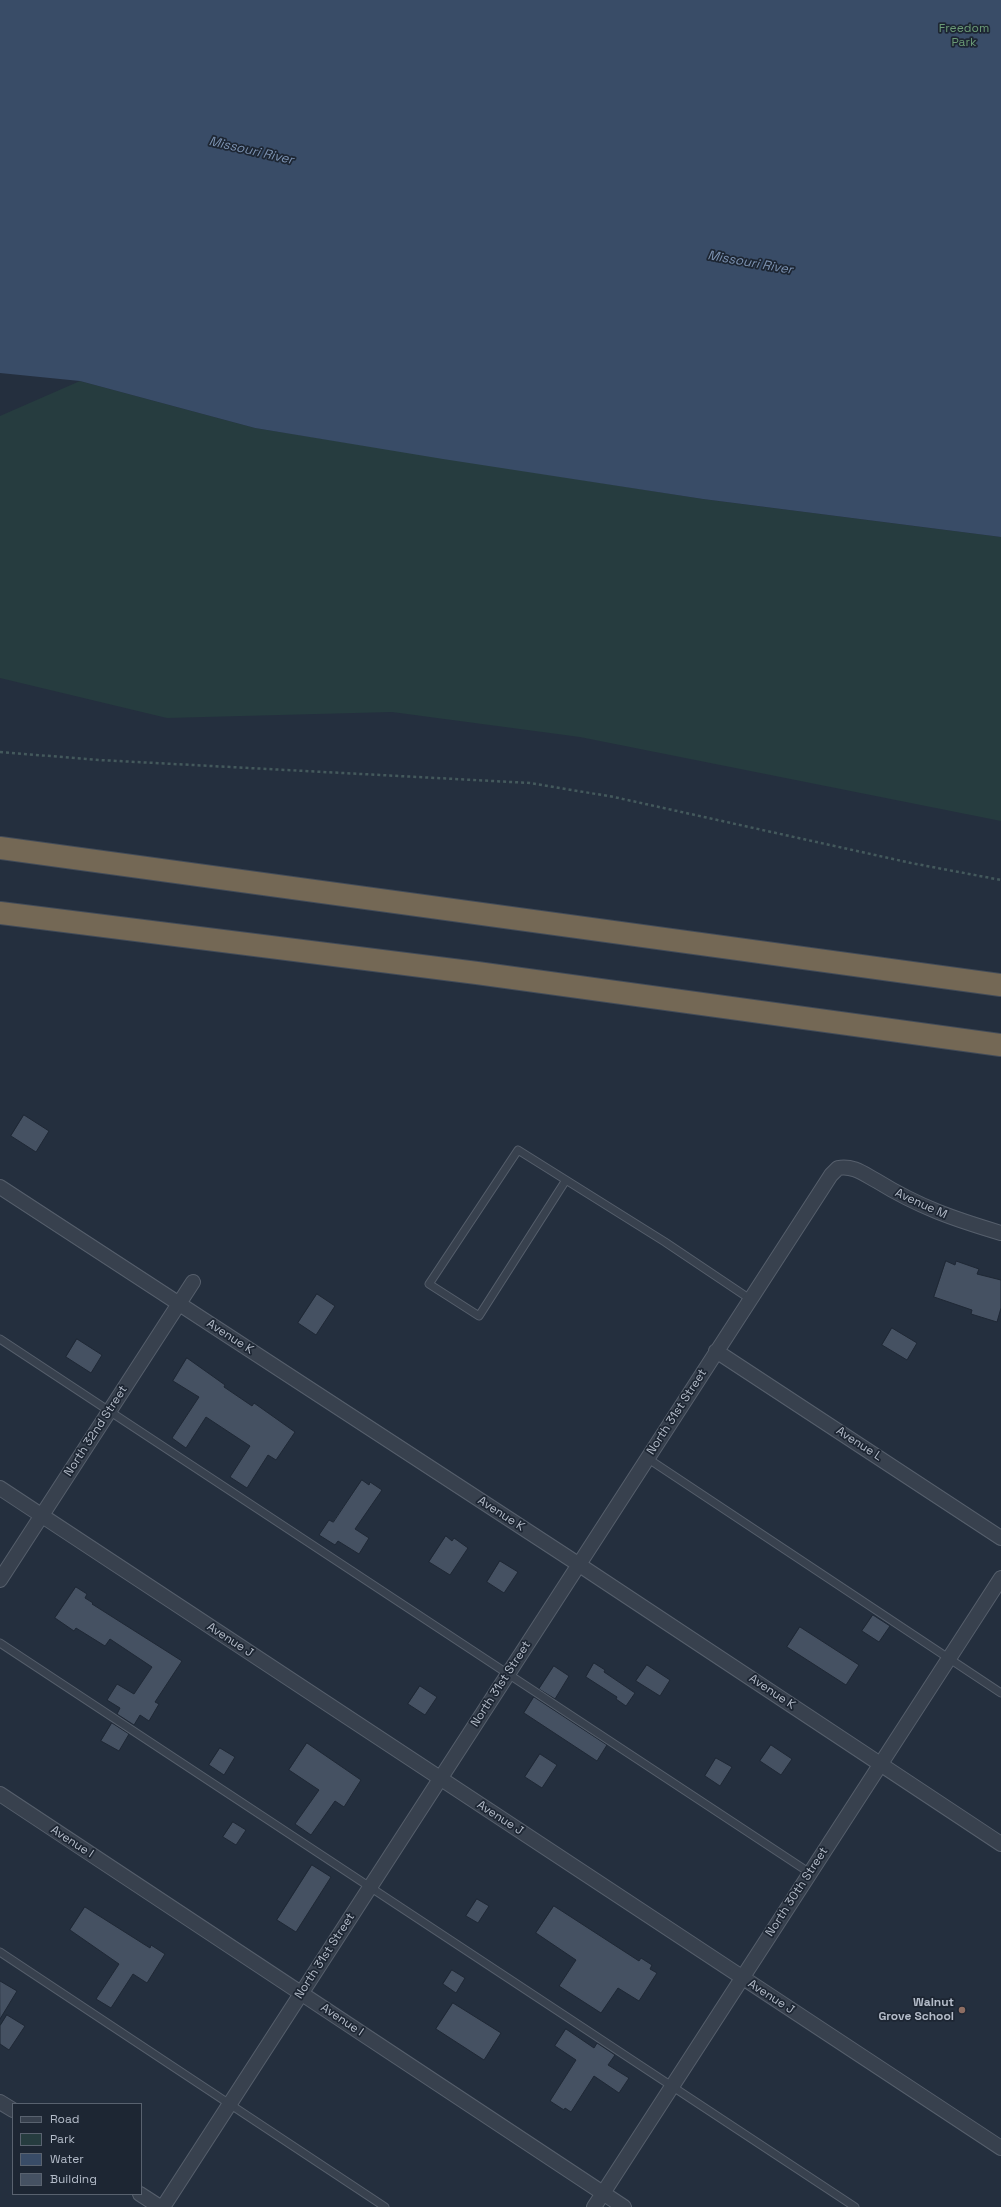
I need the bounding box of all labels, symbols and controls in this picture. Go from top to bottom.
park label: Freedom Park [939,22,989,50]
water label: Missouri River [207,134,295,168]
water label: Missouri River [706,248,794,278]
street label: Avenue M [893,1186,949,1222]
street label: Avenue K [204,1317,256,1357]
street label: North 31st Street [644,1366,710,1458]
street label: North 32nd Street [61,1383,131,1479]
street label: Avenue L [833,1424,885,1464]
street label: Avenue K [475,1494,527,1534]
street label: Avenue J [204,1620,256,1660]
street label: North 31st Street [468,1638,534,1730]
street label: Avenue K [746,1671,798,1713]
street label: Avenue J [474,1798,526,1838]
street label: Avenue I [48,1823,96,1861]
street label: North 30th Street [763,1845,831,1939]
street label: North 31st Street [292,1910,358,2002]
street label: Avenue J [745,1977,797,2017]
place label: Walnut Grove School [878,1996,954,2024]
street label: Avenue I [318,2001,366,2039]
marker: Walnut Grove School [957,2005,967,2015]
legend [12,2103,142,2195]
text: Road [50,2111,79,2127]
text: Park [50,2131,75,2147]
text: Water [50,2151,84,2167]
text: Building [50,2171,97,2187]

